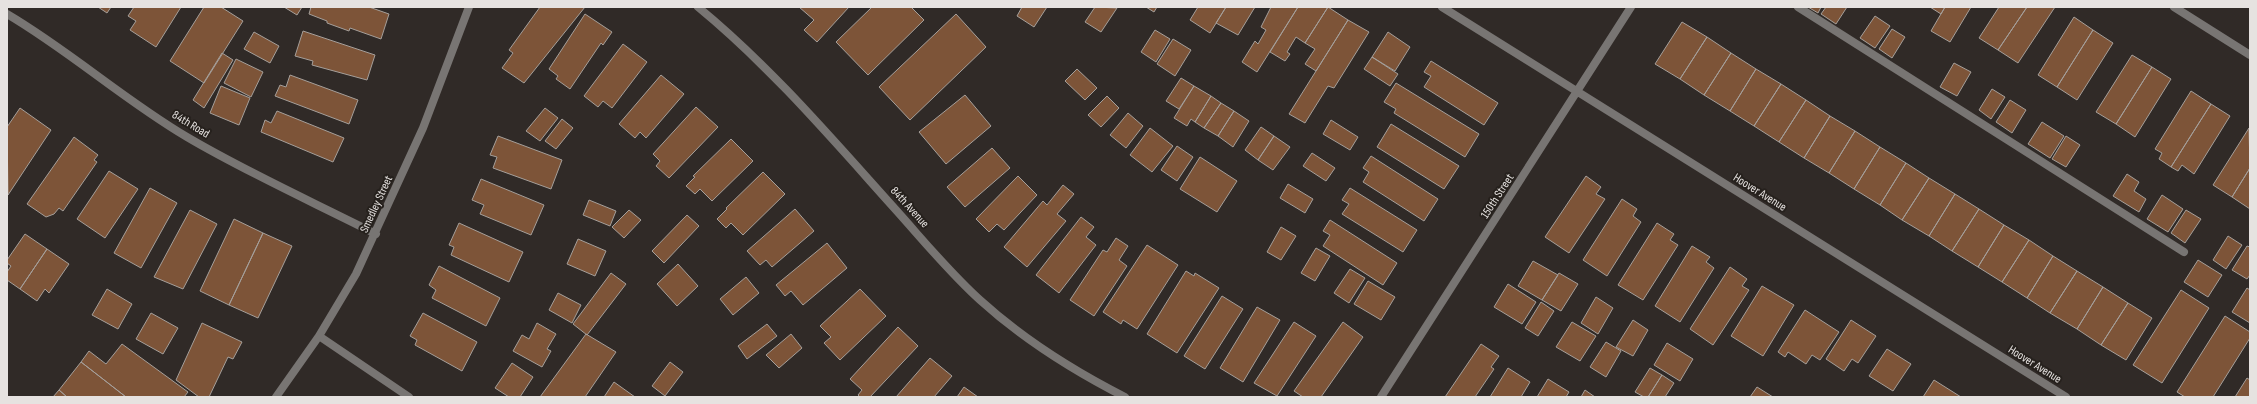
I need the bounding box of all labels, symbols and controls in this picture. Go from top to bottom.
street label: 84th Road [169,107,212,141]
street label: Hoover Avenue [1730,170,1789,215]
street label: 150th Street [1477,171,1518,221]
street label: Smedley Street [357,173,396,235]
street label: 84th Avenue [887,184,932,231]
street label: Hoover Avenue [2005,342,2064,387]

